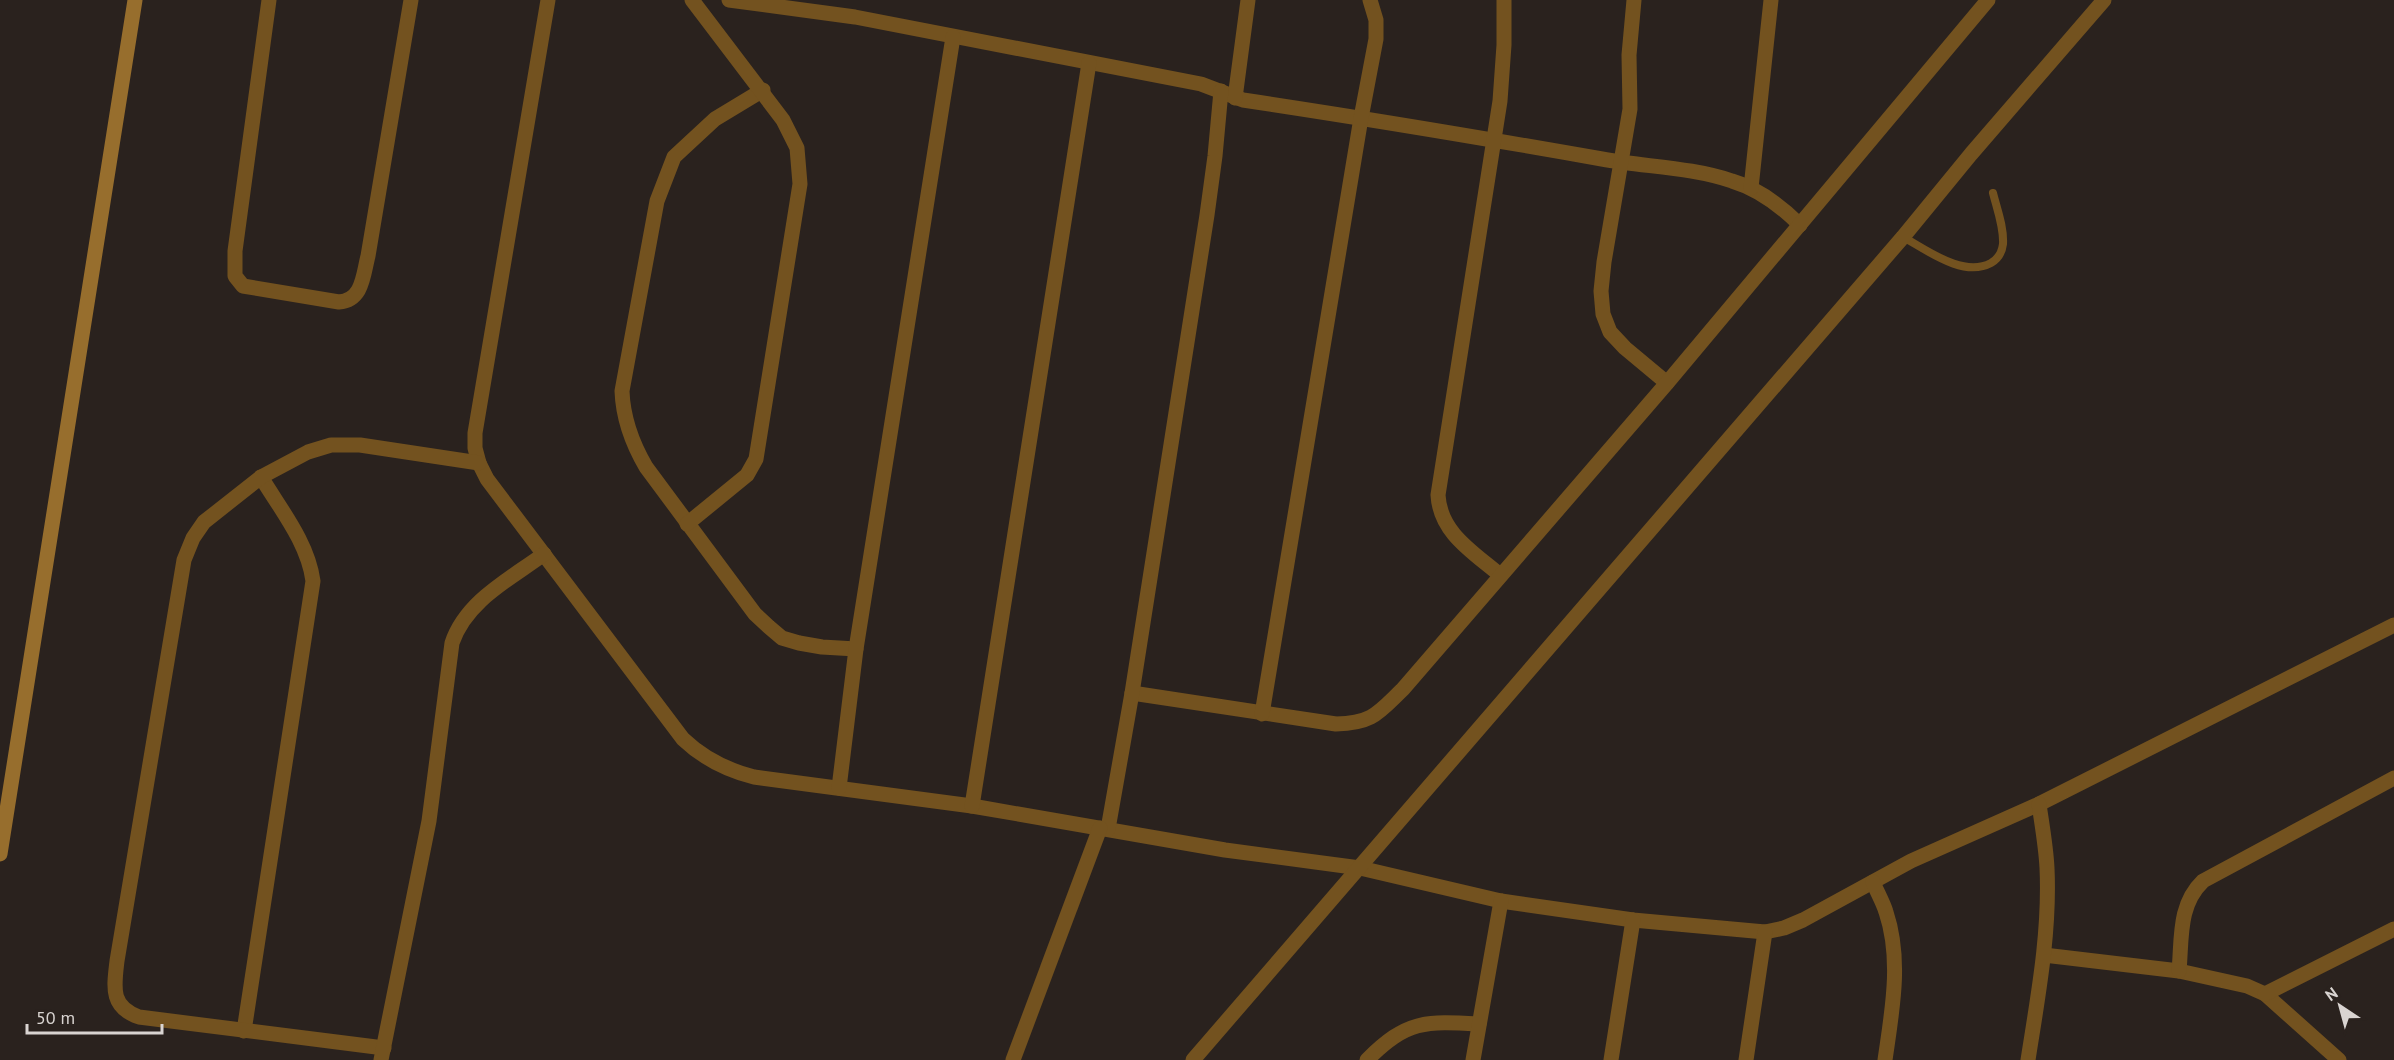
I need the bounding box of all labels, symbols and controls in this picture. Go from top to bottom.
north arrow [2310,976,2370,1036]
text: N [2321,983,2341,1005]
scale bar [27,997,162,1035]
text: 50 m [36,1006,75,1029]

